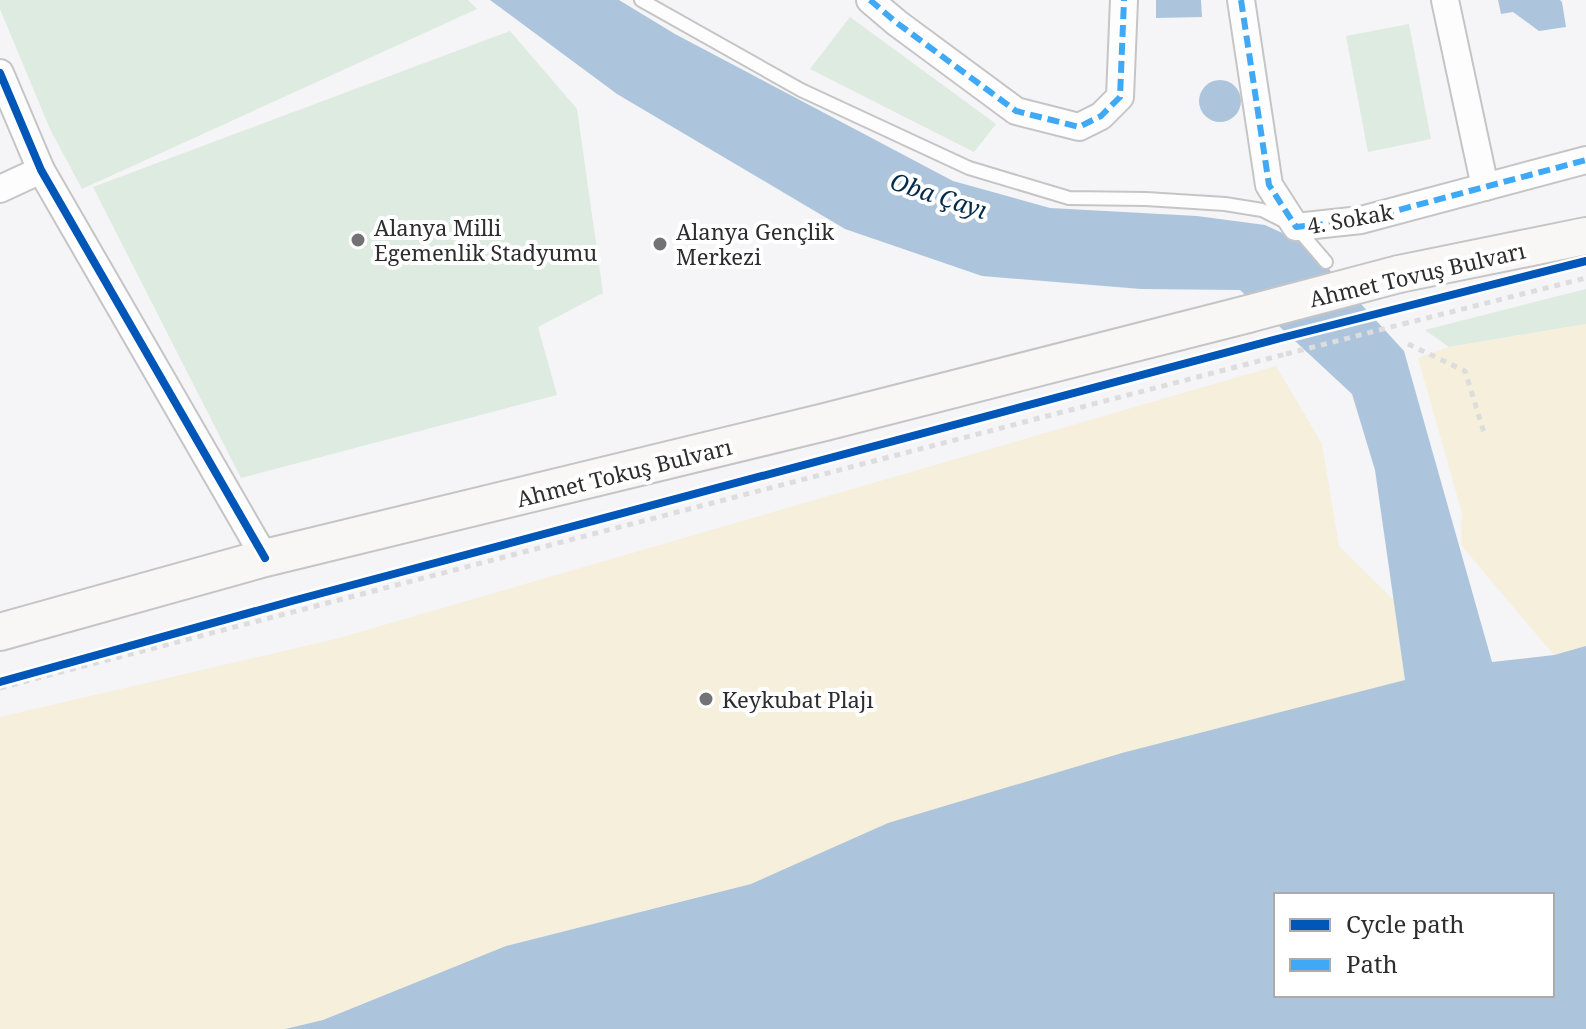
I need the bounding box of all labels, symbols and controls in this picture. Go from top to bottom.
water label: Oba Çayı [886,164,992,226]
street label: 4. Sokak [1305,196,1395,240]
place label: Alanya Milli Egemenlik Stadyumu [374,212,597,267]
place label: Alanya Gençlik Merkezi [676,216,834,271]
marker: Alanya Milli Egemenlik Stadyumu [349,231,367,249]
marker: Alanya Gençlik Merkezi [651,235,669,253]
street label: Ahmet Tovuş Bulvarı [1306,235,1528,313]
street label: Ahmet Tokuş Bulvarı [513,431,735,513]
place label: Keykubat Plajı [722,684,874,714]
marker: Keykubat Plajı [697,690,715,708]
legend [1274,893,1554,997]
text: Cycle path [1346,907,1465,940]
text: Path [1346,947,1398,980]

